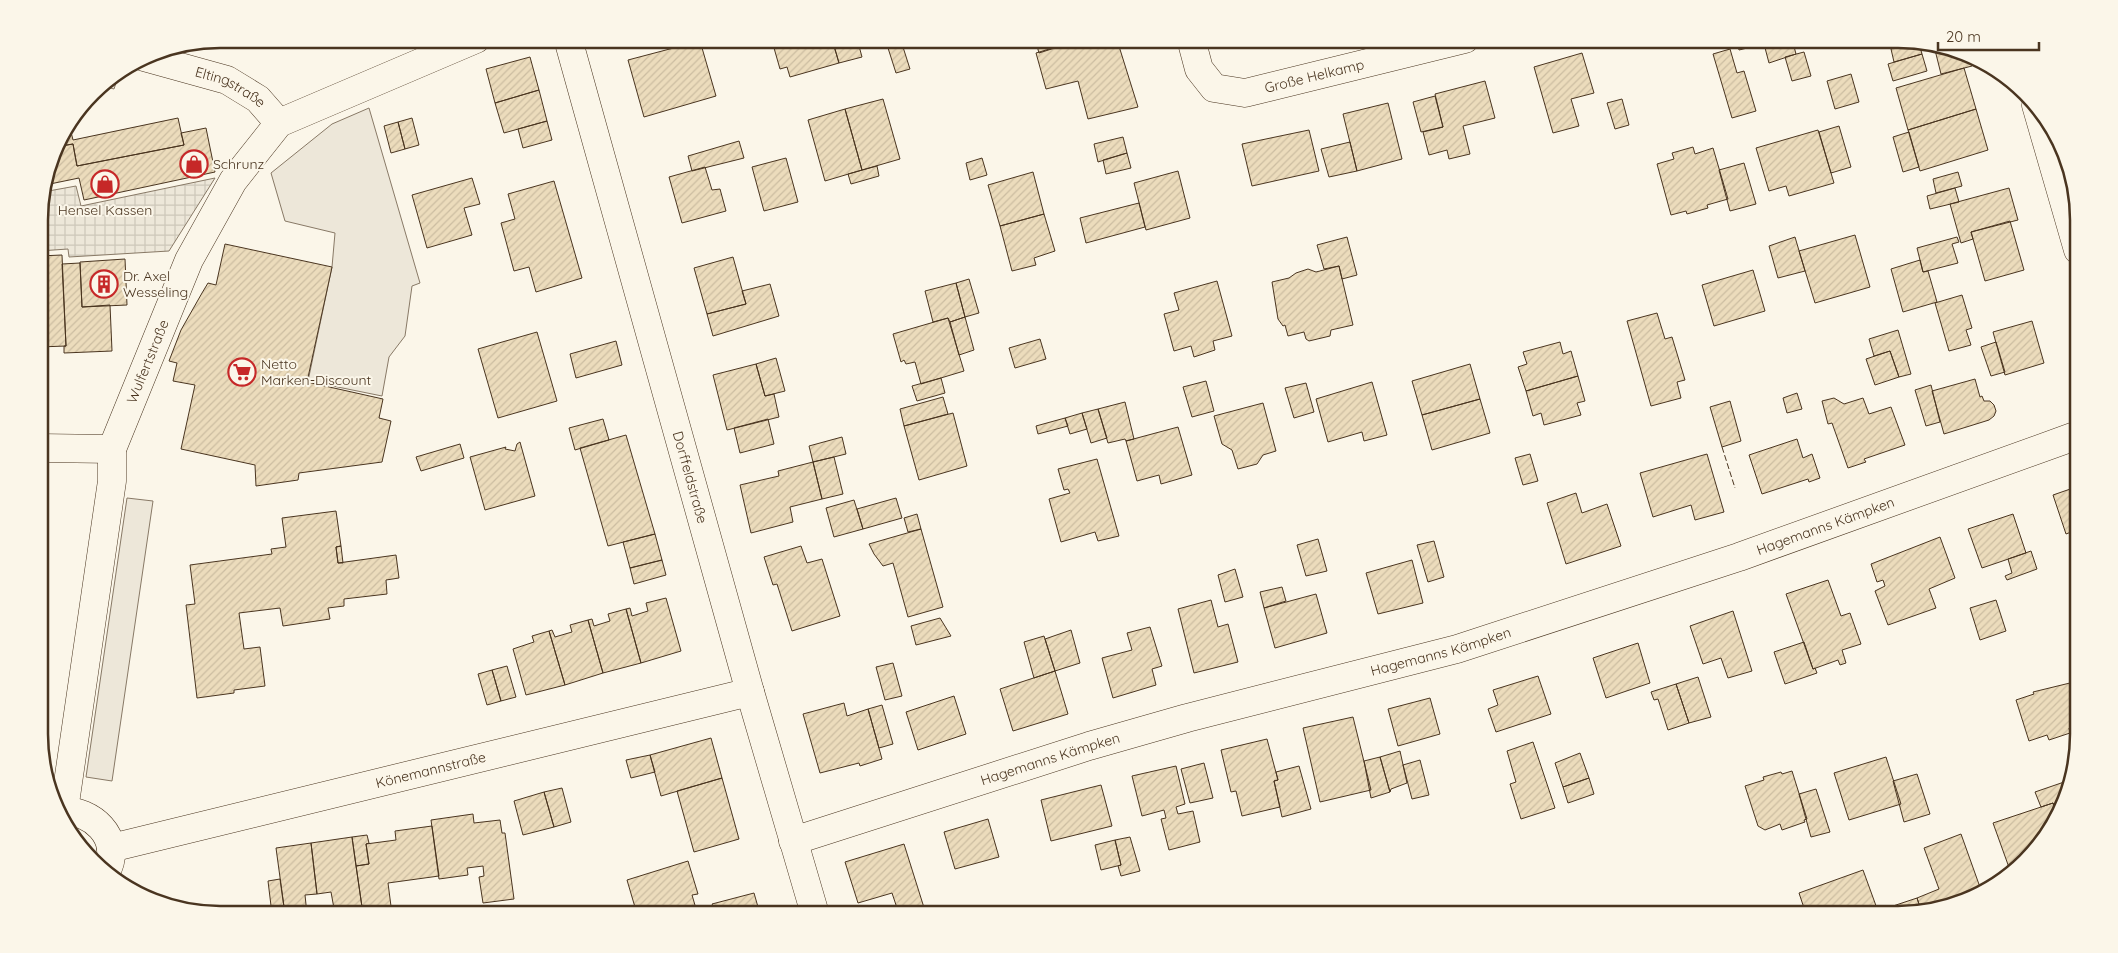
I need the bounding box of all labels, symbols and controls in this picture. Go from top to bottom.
scale bar [1938,20,2039,52]
text: 20 m [1946,27,1981,46]
street label: Große Helkamp [1263,55,1366,97]
street label: Eltingstraße [193,63,270,111]
shop icon: Schrunz [179,149,209,179]
place label: Schrunz [213,155,265,173]
shop icon: Hensel Kassen [90,169,120,199]
place label: Hensel Kassen [58,201,152,219]
place label: Dr. Axel Wesseling [123,267,188,301]
building icon: Dr. Axel Wesseling [89,269,119,299]
street label: Wulfertstraße [123,317,173,406]
place label: Netto Marken-Discount [261,355,371,389]
supermarket icon: Netto Marken-Discount [227,357,257,387]
street label: Dorffeldstraße [669,429,712,526]
street label: Hagemanns Kämpken [1754,493,1897,559]
street label: Hagemanns Kämpken [1368,623,1513,680]
street label: Hagemanns Kämpken [978,729,1122,789]
street label: Könemannstraße [374,748,488,792]

